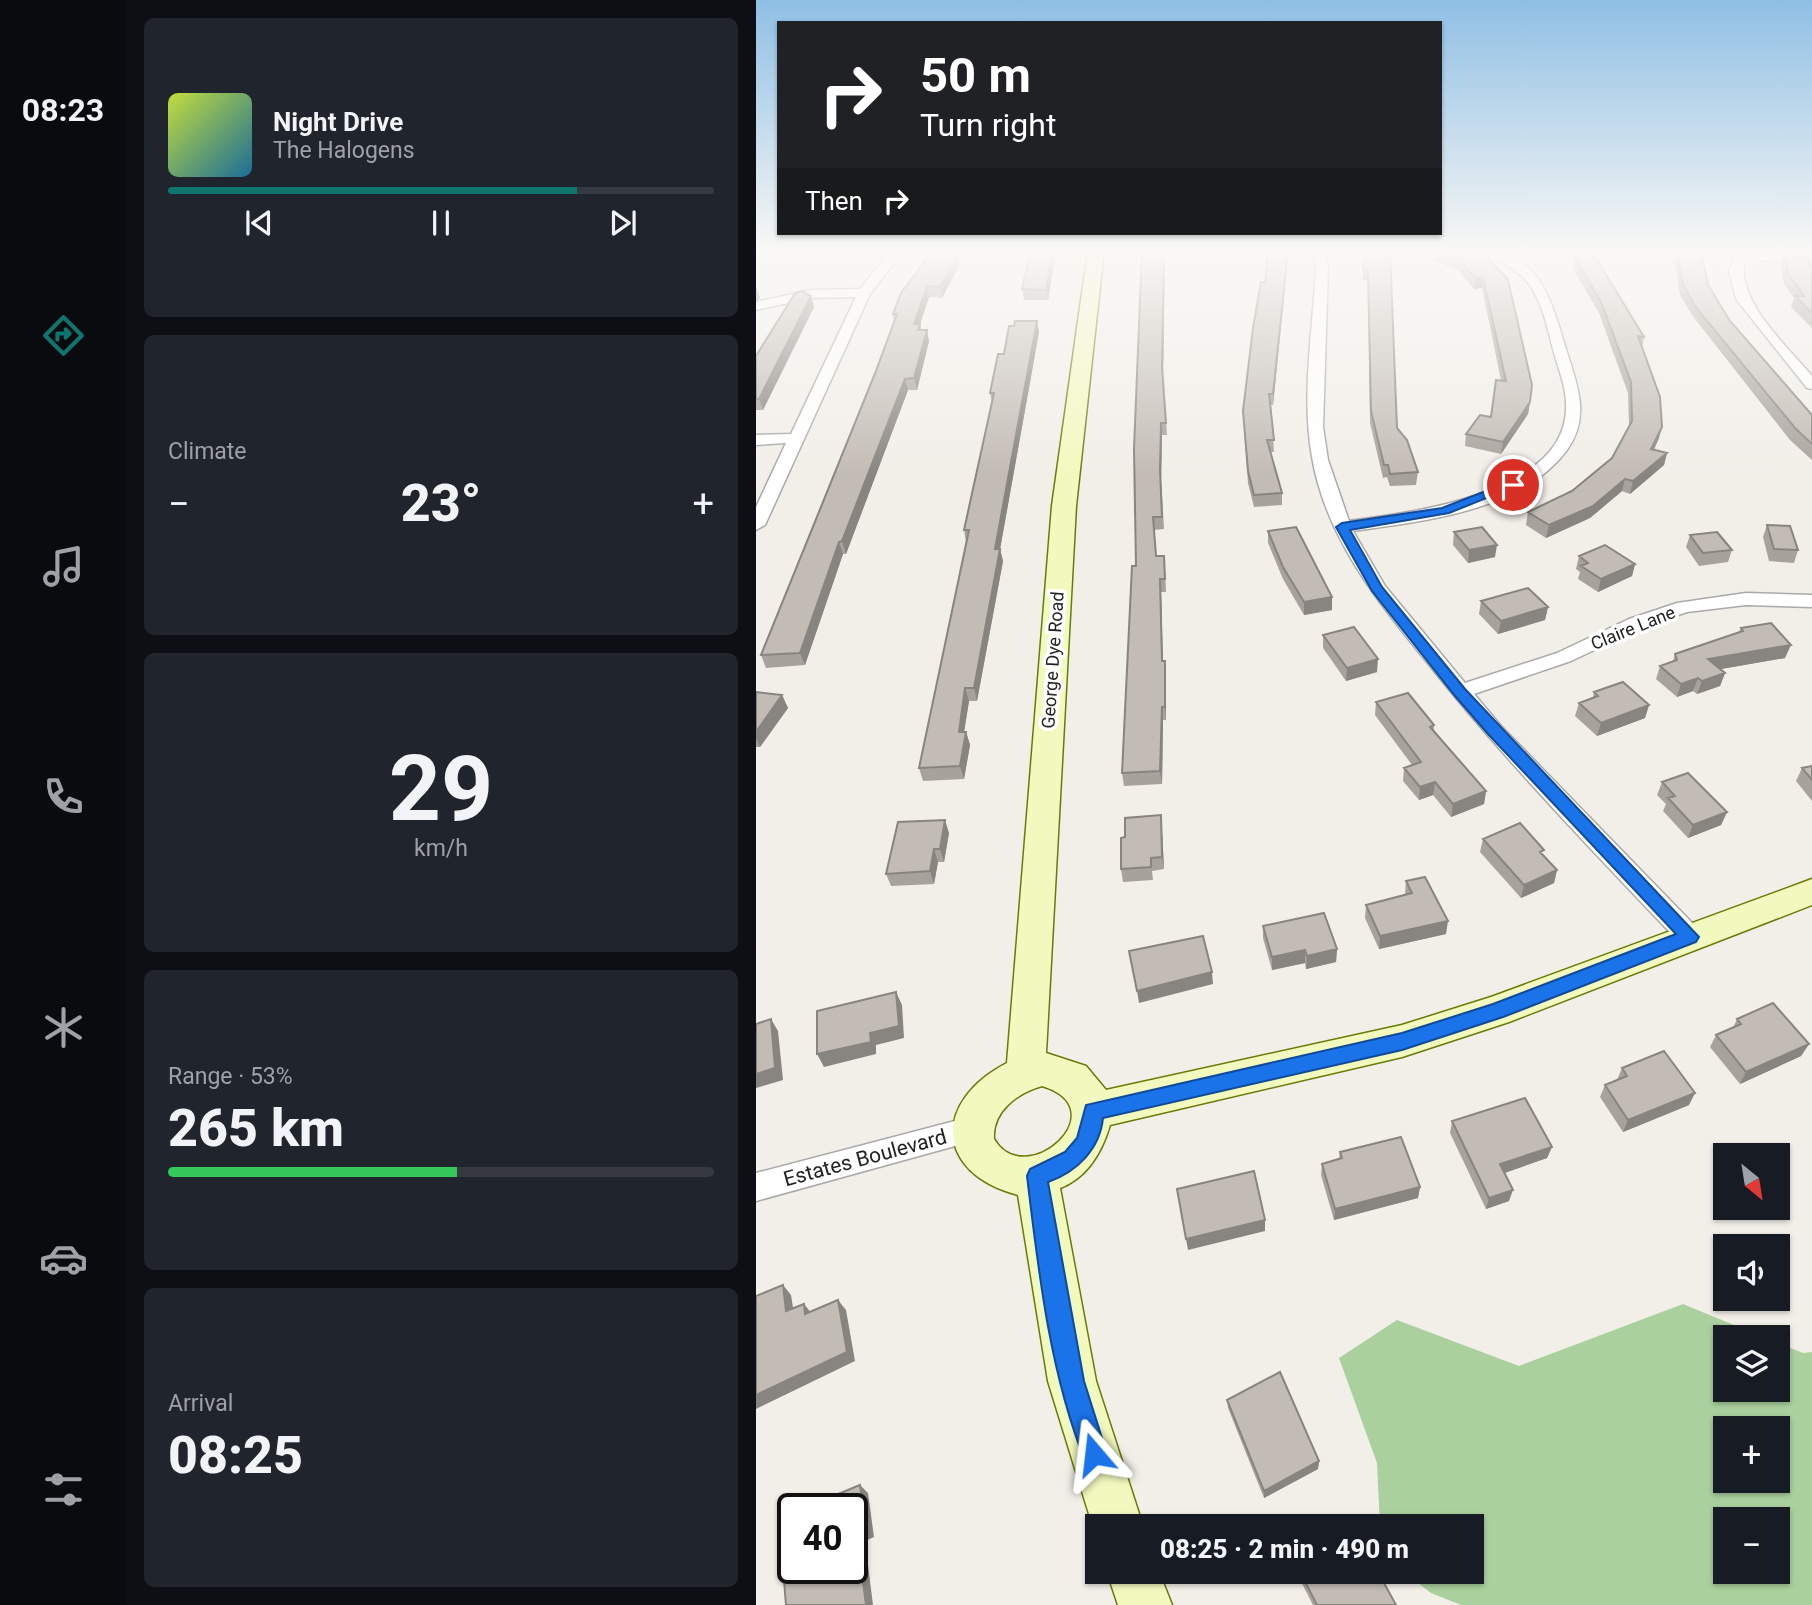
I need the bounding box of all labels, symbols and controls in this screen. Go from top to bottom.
text: 50 m [920,47,1031,104]
icon: right [805,49,896,140]
text: 08:23 [22,91,104,129]
text: Turn right [920,106,1056,144]
text: Night Drive [273,107,403,137]
text: The Halogens [273,137,415,164]
icon: right [877,182,915,220]
text: Then [805,186,863,216]
icon: previous [240,204,278,242]
icon: pause [422,204,460,242]
icon: next [604,204,642,242]
icon: directions [39,311,88,360]
text: Climate [168,438,247,465]
pin [1483,455,1543,515]
icon: arrive [1494,466,1532,504]
text: 23° [401,473,481,534]
text: − [168,482,190,526]
text: + [692,482,714,526]
icon: music [39,542,88,591]
street label: George Dye Road [1037,591,1068,729]
street label: Claire Lane [1588,601,1678,654]
text: 29 [389,736,493,842]
icon: phone [39,772,88,821]
text: km/h [414,835,468,862]
icon: climate [39,1003,88,1052]
text: Range · 53% [168,1063,293,1090]
text: 265 km [168,1098,344,1159]
street label: Estates Boulevard [781,1125,949,1191]
north arrow [1713,1143,1790,1220]
map controls [1713,1143,1790,1584]
icon: car [39,1234,88,1283]
button: sound [1713,1234,1790,1311]
button: layers [1713,1325,1790,1402]
text: Arrival [168,1390,233,1417]
button: + [1713,1416,1790,1493]
position arrow [1057,1417,1131,1491]
text: 08:25 [168,1425,303,1486]
icon: filters [39,1465,88,1514]
speed limit sign: 40 [777,1493,868,1584]
button: − [1713,1507,1790,1584]
text: 08:25 · 2 min · 490 m [1160,1534,1409,1564]

